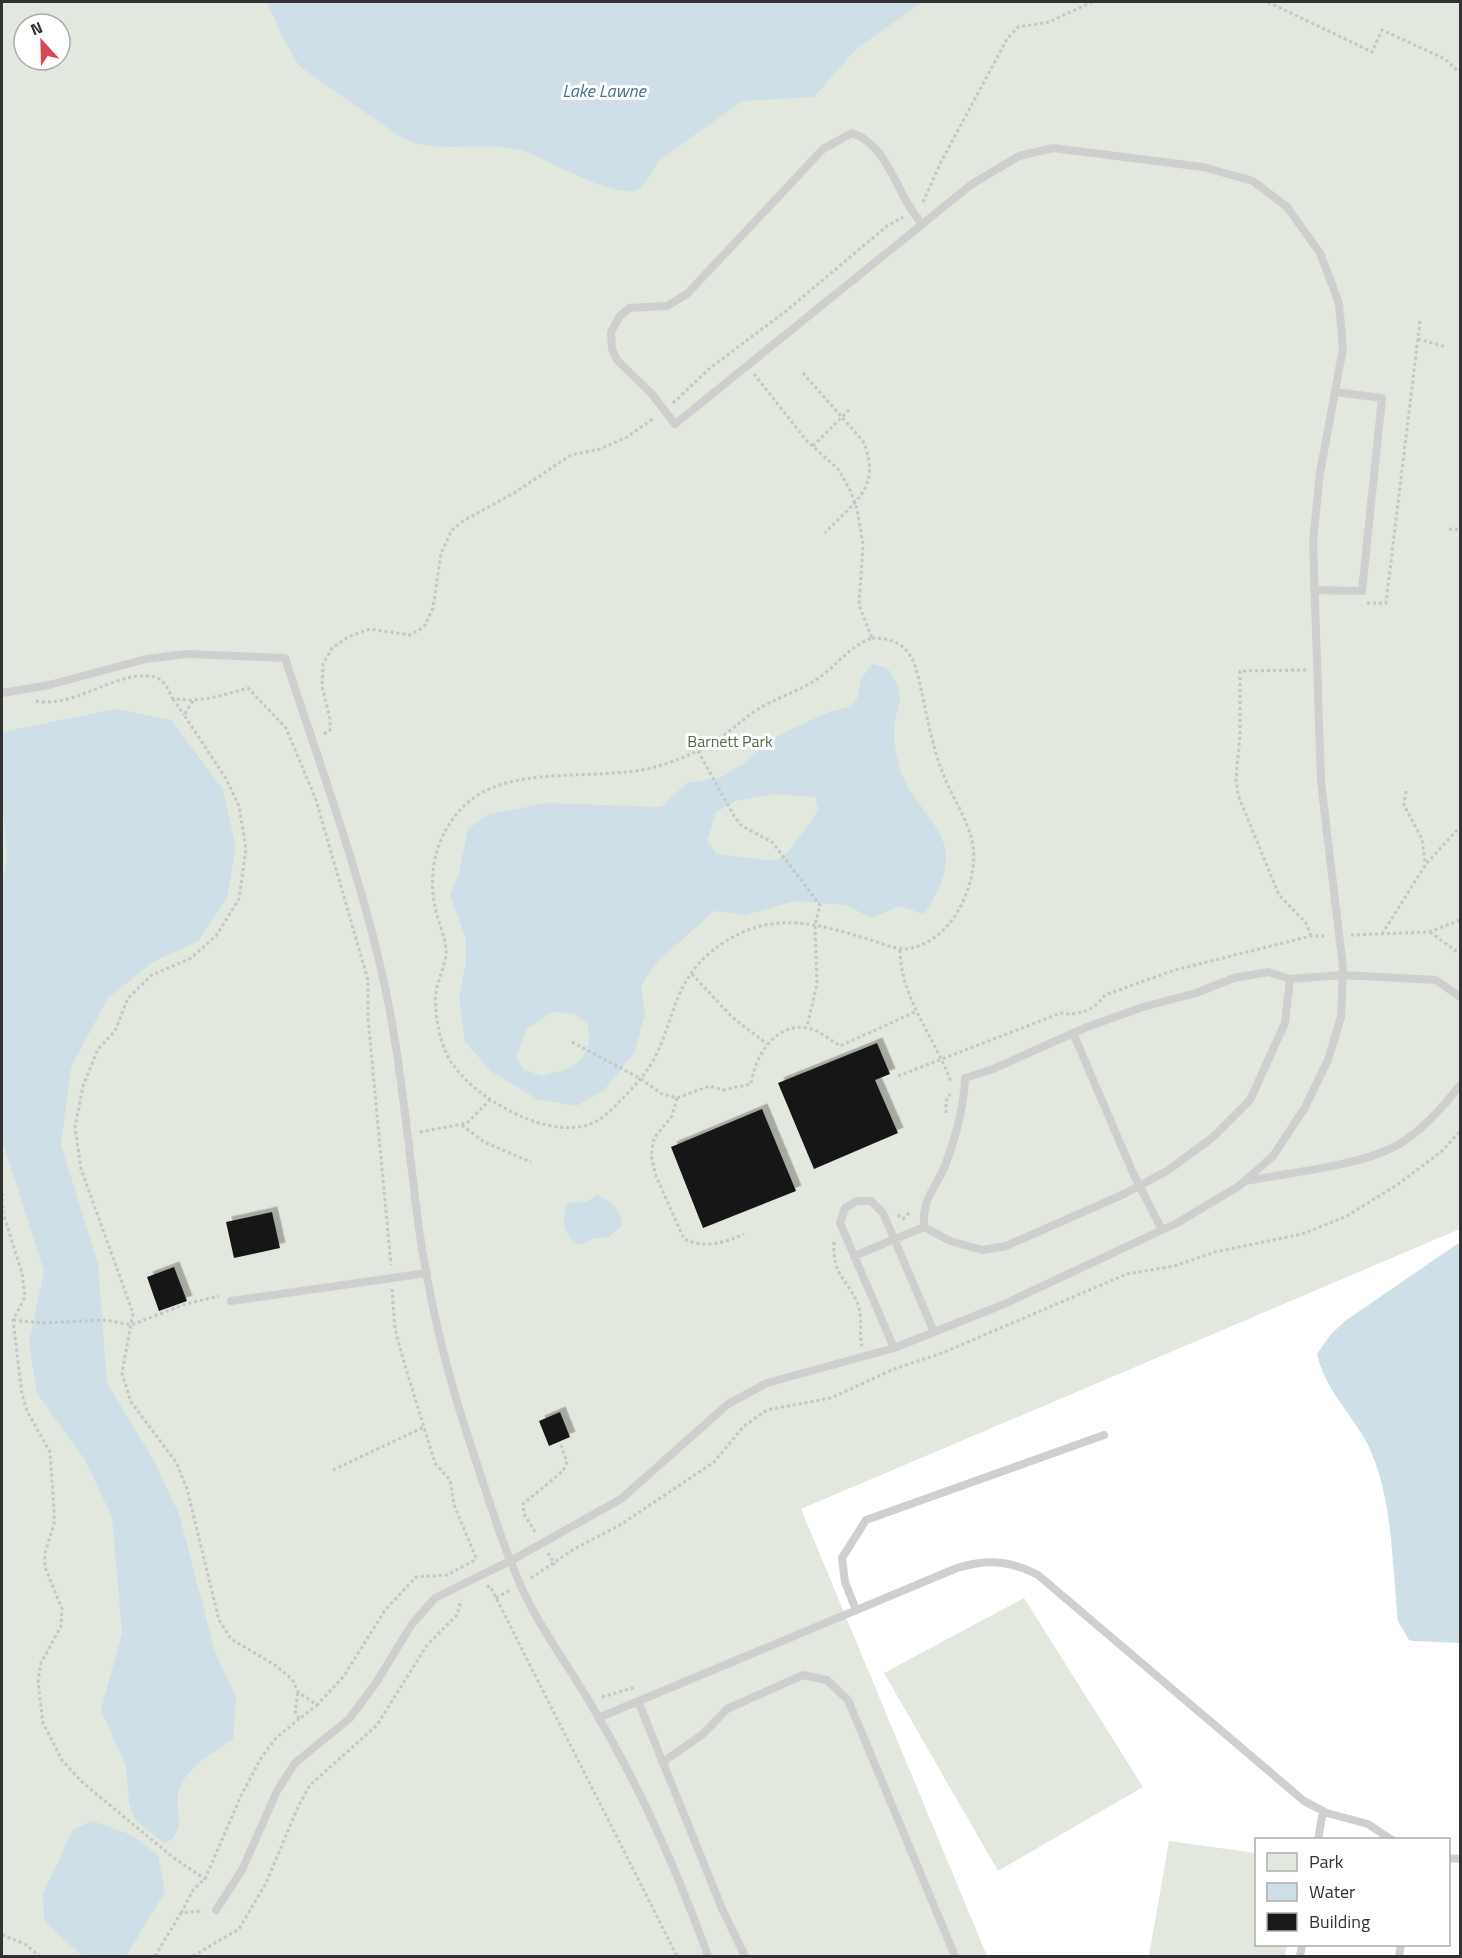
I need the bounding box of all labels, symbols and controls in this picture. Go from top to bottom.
north arrow [12,12,72,72]
text: N [27,15,46,41]
water label: Lake Lawne [562,77,648,104]
park label: Barnett Park [687,729,773,753]
legend [1255,1838,1450,1946]
text: Park [1309,1848,1344,1875]
text: Water [1309,1878,1355,1905]
text: Building [1309,1908,1370,1935]

